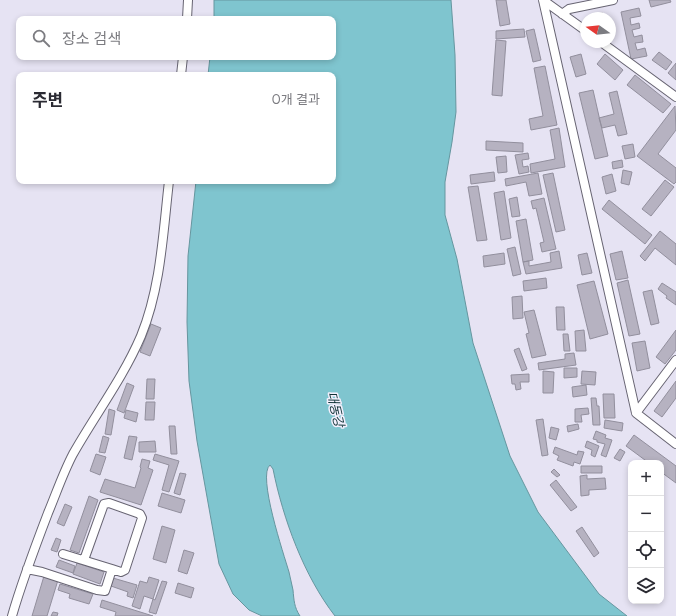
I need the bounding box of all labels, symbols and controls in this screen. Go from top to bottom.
north arrow [580,12,616,48]
search box [16,16,336,60]
icon: search [30,27,52,49]
text: 장소 검색 [62,29,121,49]
text: 주변 [32,89,63,111]
text: 0개 결과 [272,91,320,108]
water label: 대동강 [323,390,348,430]
map controls [628,460,664,604]
button: + [628,460,664,496]
button: − [628,496,664,532]
button: locate [628,532,664,568]
button: layers [628,568,664,604]

